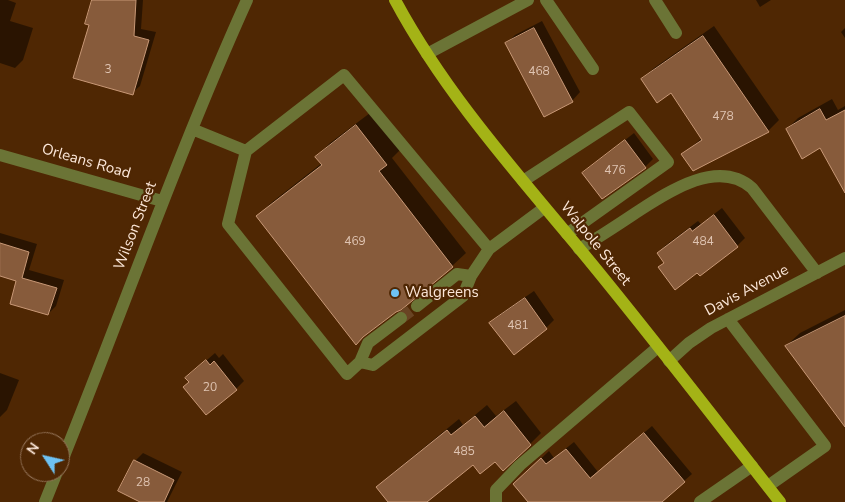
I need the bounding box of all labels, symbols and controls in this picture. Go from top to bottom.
house number: 3 [104,63,112,77]
house number: 468 [528,65,550,79]
house number: 478 [712,110,734,124]
street label: Orleans Road [39,141,133,183]
house number: 476 [604,164,626,178]
street label: Wilson Street [111,179,161,273]
street label: Walpole Street [556,199,634,289]
house number: 469 [344,235,366,249]
house number: 484 [692,235,714,249]
street label: Davis Avenue [702,261,792,321]
place label: Walgreens [405,284,479,302]
marker: Walgreens [389,287,401,299]
house number: 481 [507,319,529,333]
house number: 20 [203,381,217,395]
north arrow [20,432,70,482]
text: N [22,439,44,458]
house number: 485 [453,445,475,459]
house number: 28 [136,476,150,490]

